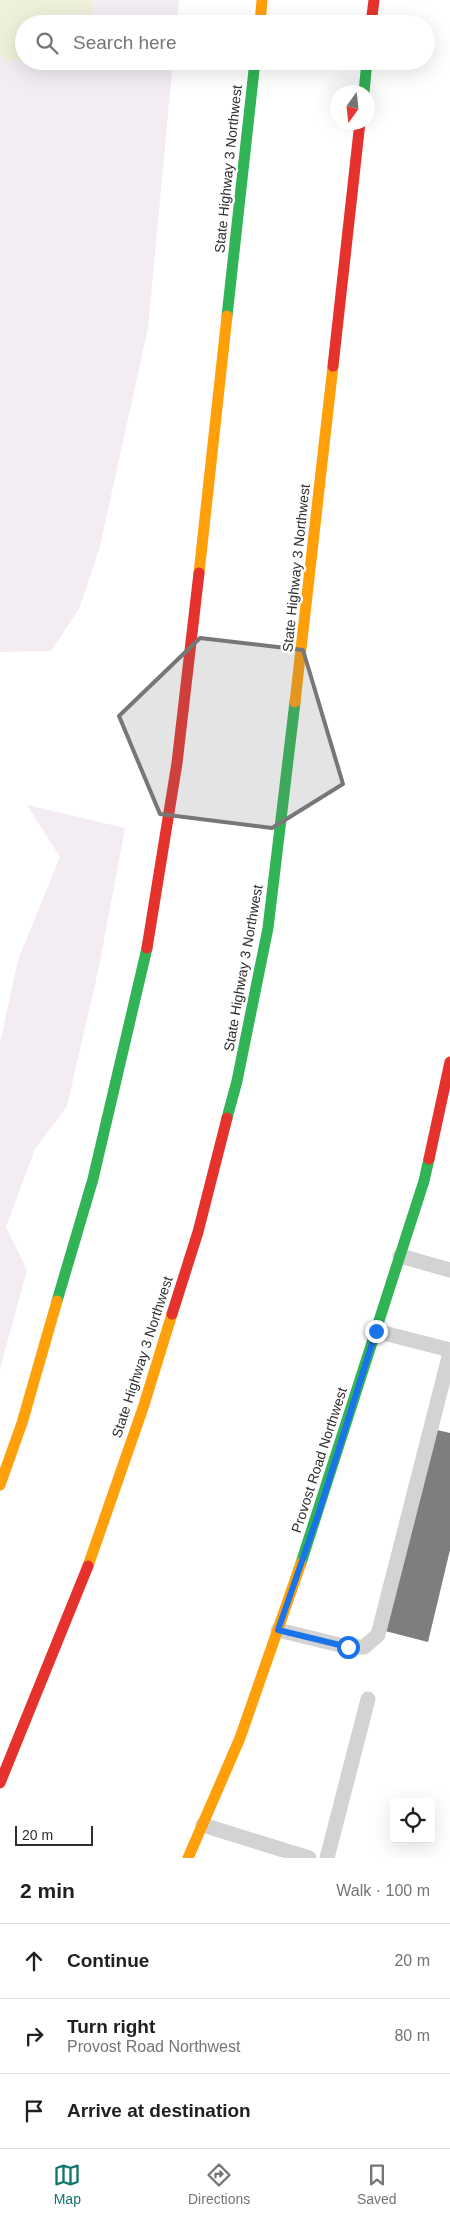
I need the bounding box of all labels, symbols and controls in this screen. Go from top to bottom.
search box [15,15,435,70]
icon: search [33,29,61,57]
text: Search here [73,32,177,53]
street label: State Highway 3 Northwest [211,84,245,254]
north arrow [330,85,375,130]
street label: State Highway 3 Northwest [279,483,313,653]
street label: State Highway 3 Northwest [220,883,266,1053]
street label: State Highway 3 Northwest [108,1274,176,1440]
route end [365,1320,388,1343]
street label: Provost Road Northwest [288,1385,350,1535]
route start [337,1636,360,1659]
map controls [390,1798,435,1843]
button: locate [390,1798,435,1843]
scale bar [15,1823,92,1846]
text: 20 m [22,1827,53,1843]
text: 2 min [20,1879,75,1902]
text: Walk · 100 m [336,1882,430,1899]
icon: ahead [20,1947,48,1975]
text: Continue [67,1950,149,1971]
text: 20 m [394,1952,430,1969]
text: Turn right [67,2016,155,2037]
icon: right [20,2022,48,2050]
text: 80 m [394,2027,430,2044]
text: Provost Road Northwest [67,2038,240,2055]
icon: arrive [20,2097,48,2125]
text: Arrive at destination [67,2100,251,2121]
tab: Map [53,2161,81,2207]
tab: Directions [188,2161,250,2207]
tab: Saved [357,2161,397,2207]

